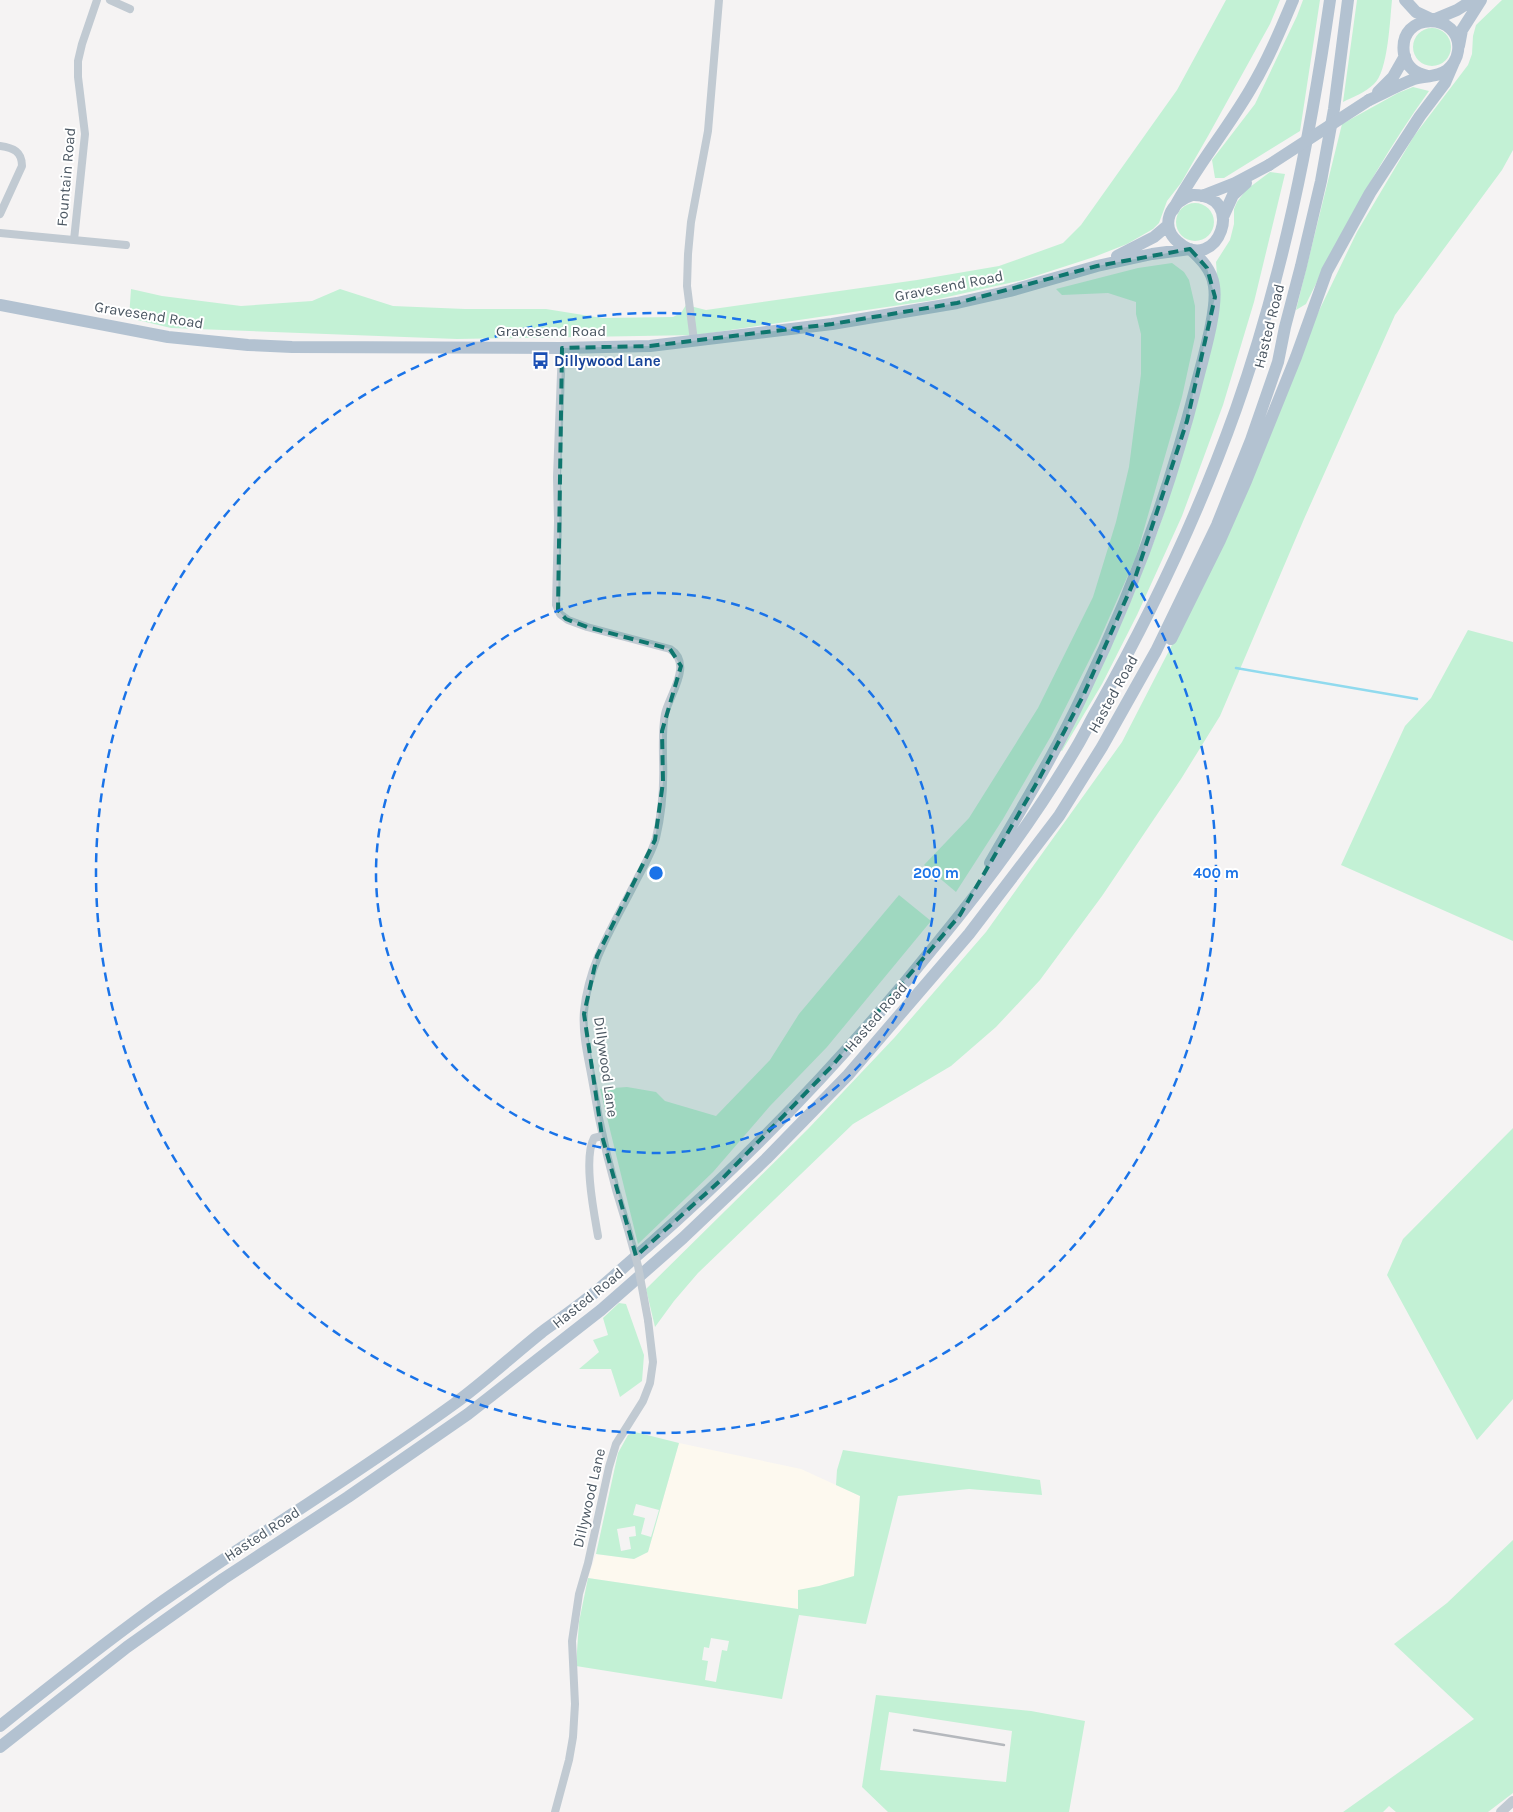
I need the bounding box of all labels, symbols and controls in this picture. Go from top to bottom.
street label: Fountain Road [53,127,79,227]
street label: Gravesend Road [893,267,1005,305]
street label: Hasted Road [1250,282,1288,370]
street label: Gravesend Road [93,297,205,333]
street label: Gravesend Road [496,322,606,340]
bus stop icon: Dillywood Lane [530,351,550,371]
place label: Dillywood Lane [554,352,661,370]
street label: Hasted Road [1084,652,1142,736]
centre of rings [647,864,665,882]
text: 200 m [913,864,959,882]
text: 400 m [1193,864,1239,882]
street label: Hasted Road [841,978,911,1056]
street label: Dillywood Lane [590,1015,622,1119]
street label: Hasted Road [549,1264,627,1332]
street label: Dillywood Lane [569,1447,609,1549]
street label: Hasted Road [221,1503,303,1565]

